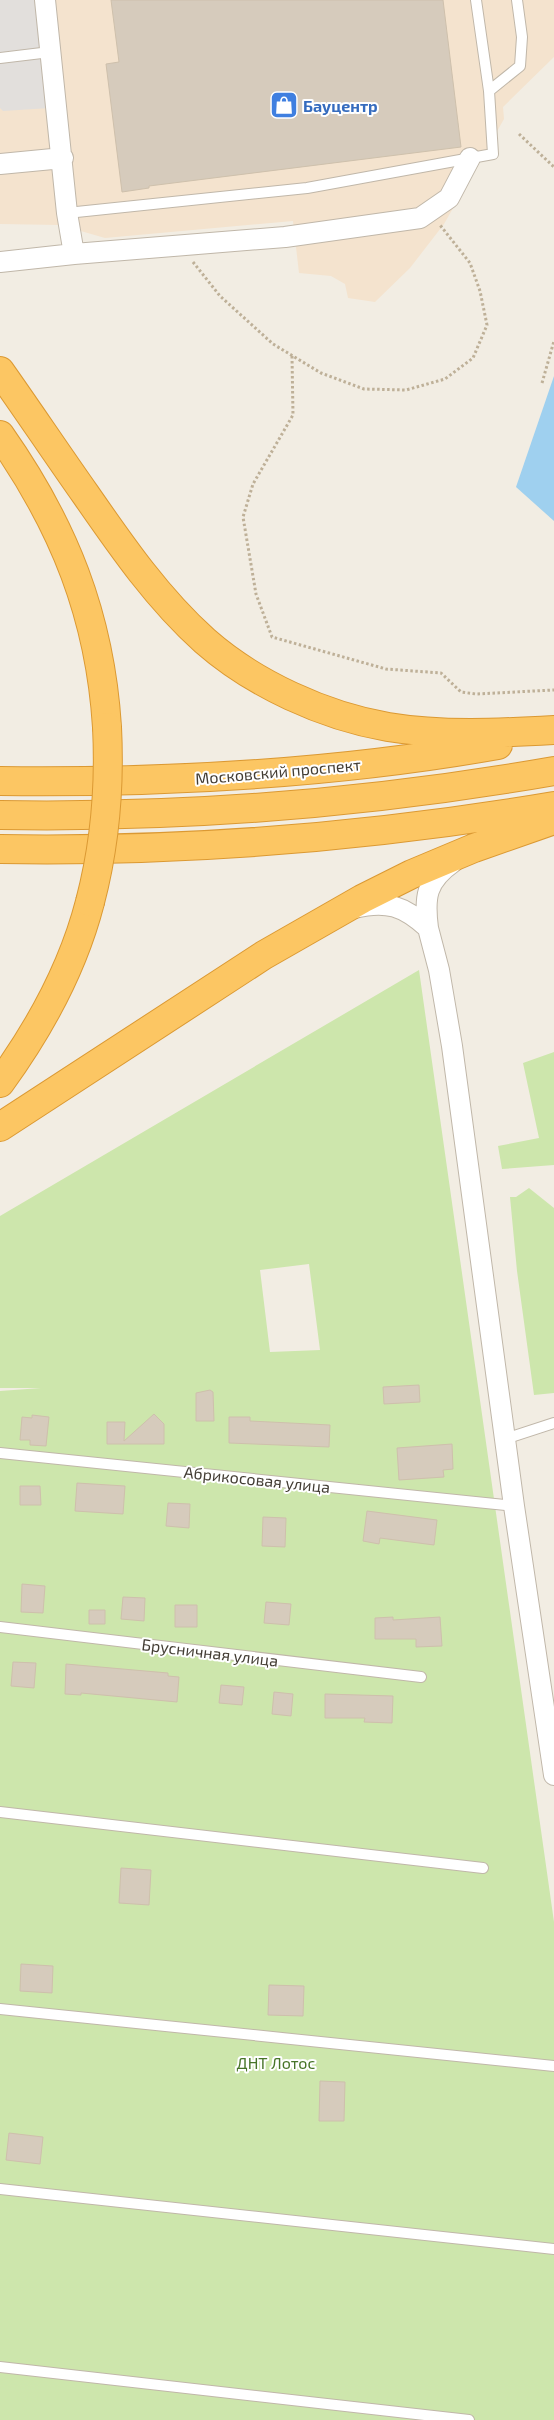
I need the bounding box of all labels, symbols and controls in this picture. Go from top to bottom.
shop icon: Бауцентр [269,90,299,120]
place label: Бауцентр [303,96,378,115]
street label: Московский проспект [194,754,362,788]
street label: Абрикосовая улица [183,1462,331,1497]
street label: Брусничная улица [141,1634,279,1671]
park label: ДНТ Лотос [237,2053,316,2072]

